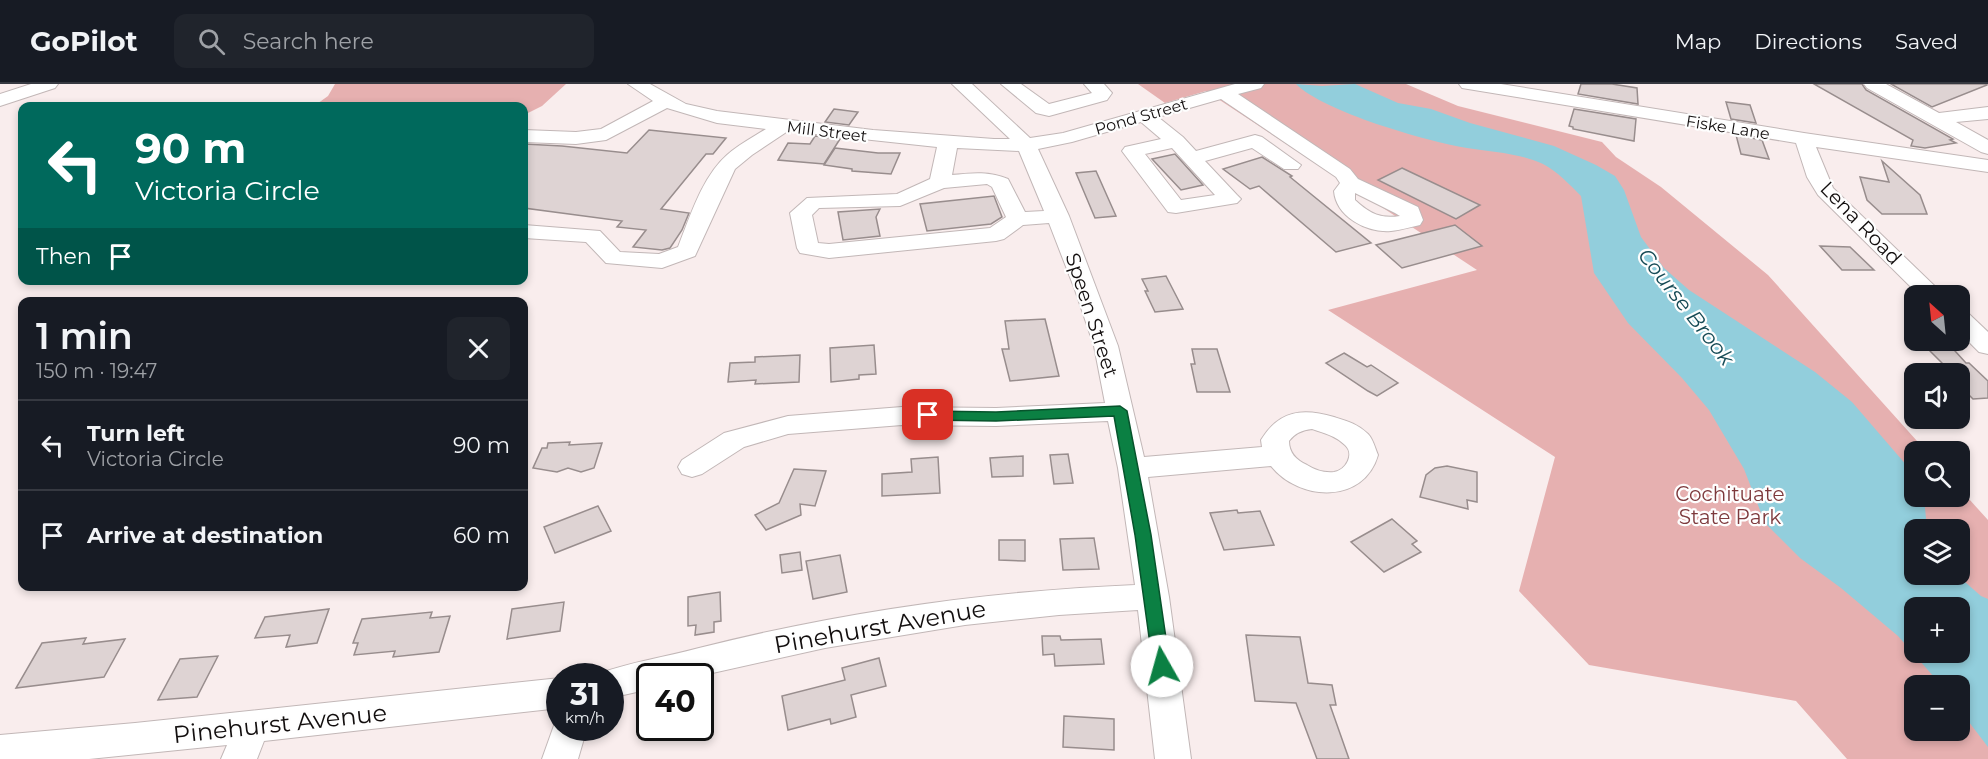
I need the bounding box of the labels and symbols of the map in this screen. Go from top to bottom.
street label: Pond Street [1093,94,1190,139]
street label: Fiske Lane [1685,111,1771,143]
street label: Mill Street [786,117,869,146]
street label: Lena Road [1815,176,1907,270]
water label: Course Brook [1633,243,1741,371]
street label: Speen Street [1061,250,1123,380]
north arrow [1904,285,1970,351]
pin [902,389,953,440]
park label: Cochituate State Park [1675,482,1785,529]
street label: Pinehurst Avenue [772,594,988,659]
position arrow [1130,634,1194,698]
speed limit sign: 40 [636,663,714,741]
street label: Pinehurst Avenue [172,698,388,749]

